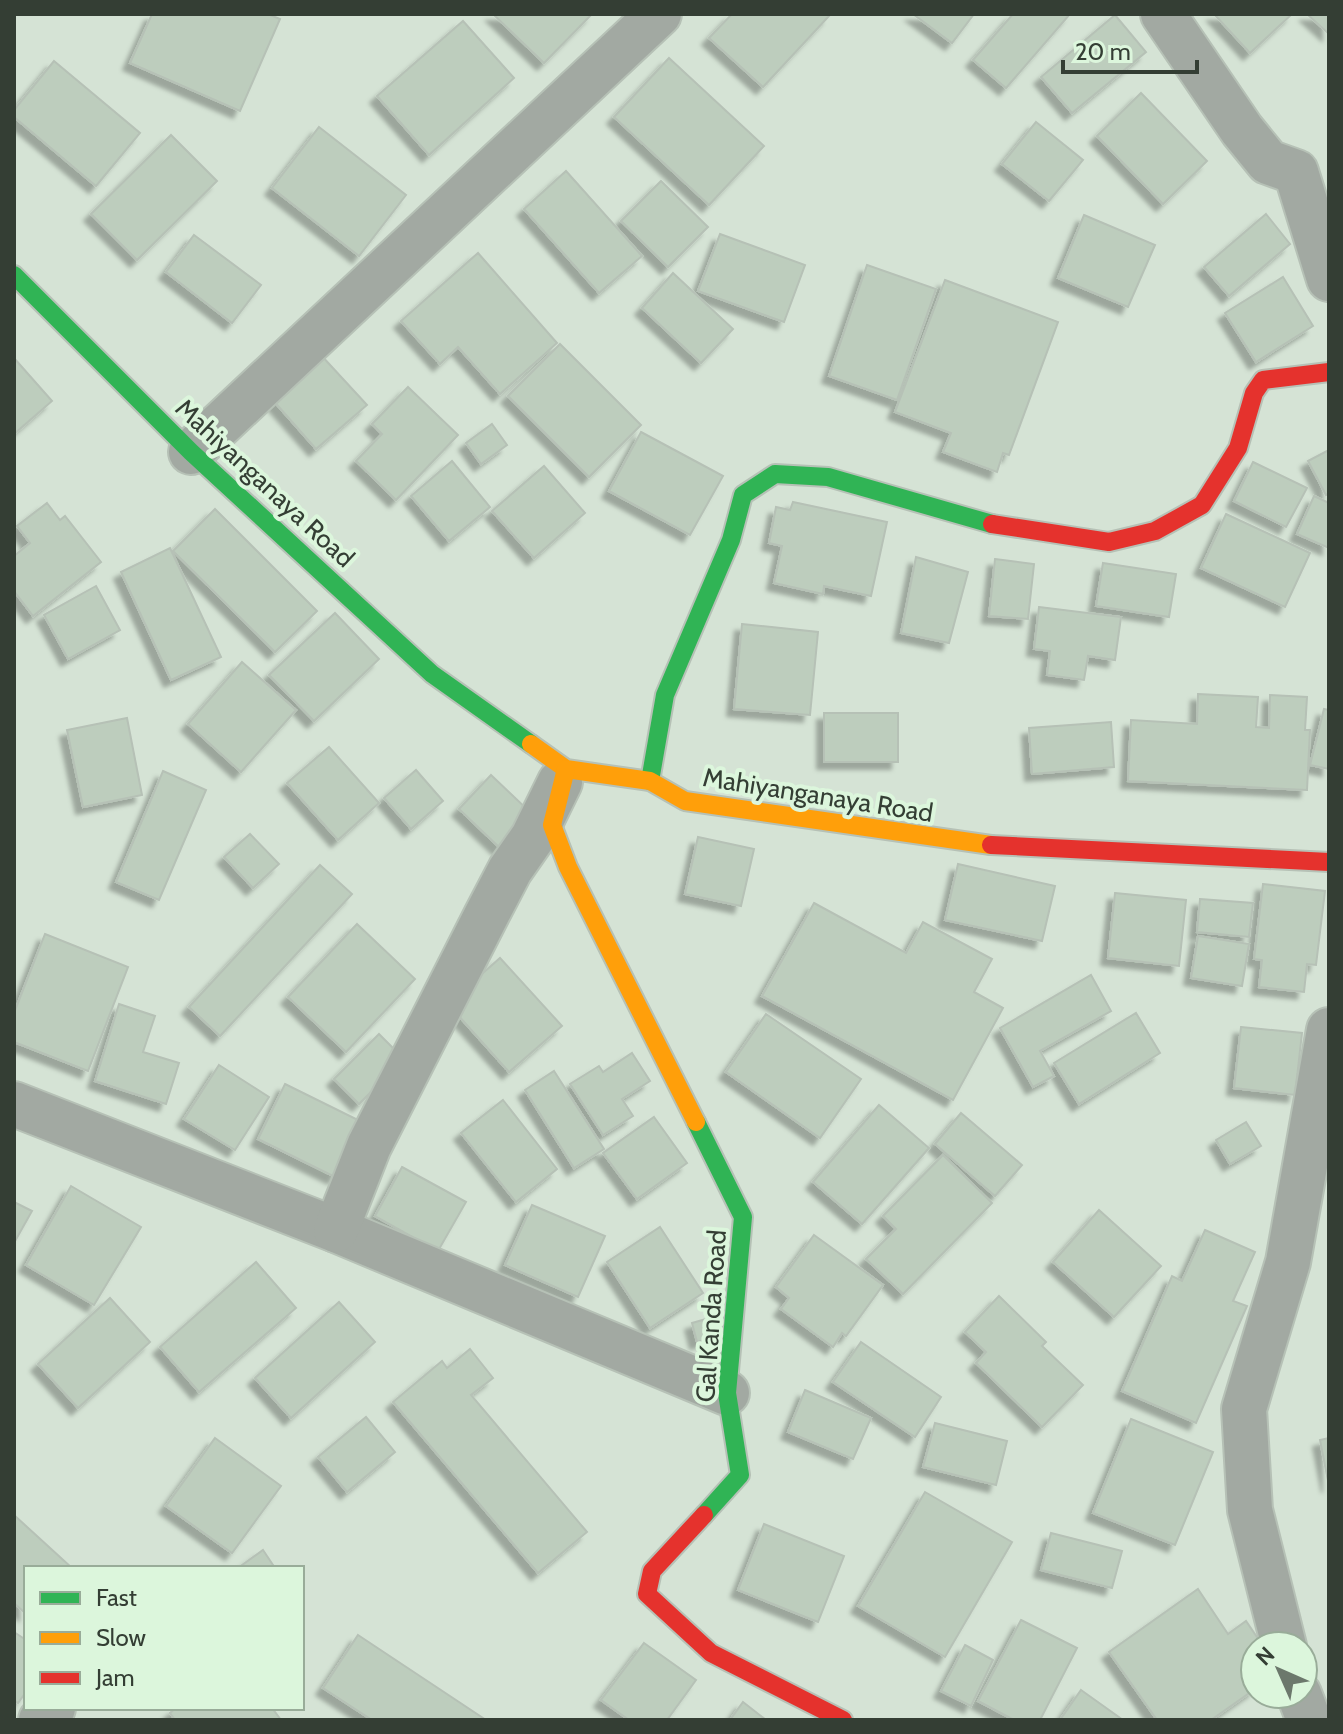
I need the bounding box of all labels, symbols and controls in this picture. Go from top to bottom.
scale bar [1063,24,1197,74]
text: 20 m [1075,37,1131,66]
street label: Mahiyanganaya Road [169,392,361,574]
street label: Mahiyanganaya Road [701,761,935,829]
street label: Gal Kanda Road [689,1229,733,1403]
legend [24,1566,304,1710]
text: Fast [96,1583,137,1612]
text: Slow [96,1623,146,1652]
north arrow [1239,1630,1319,1710]
text: N [1250,1641,1280,1671]
text: Jam [95,1663,134,1692]

